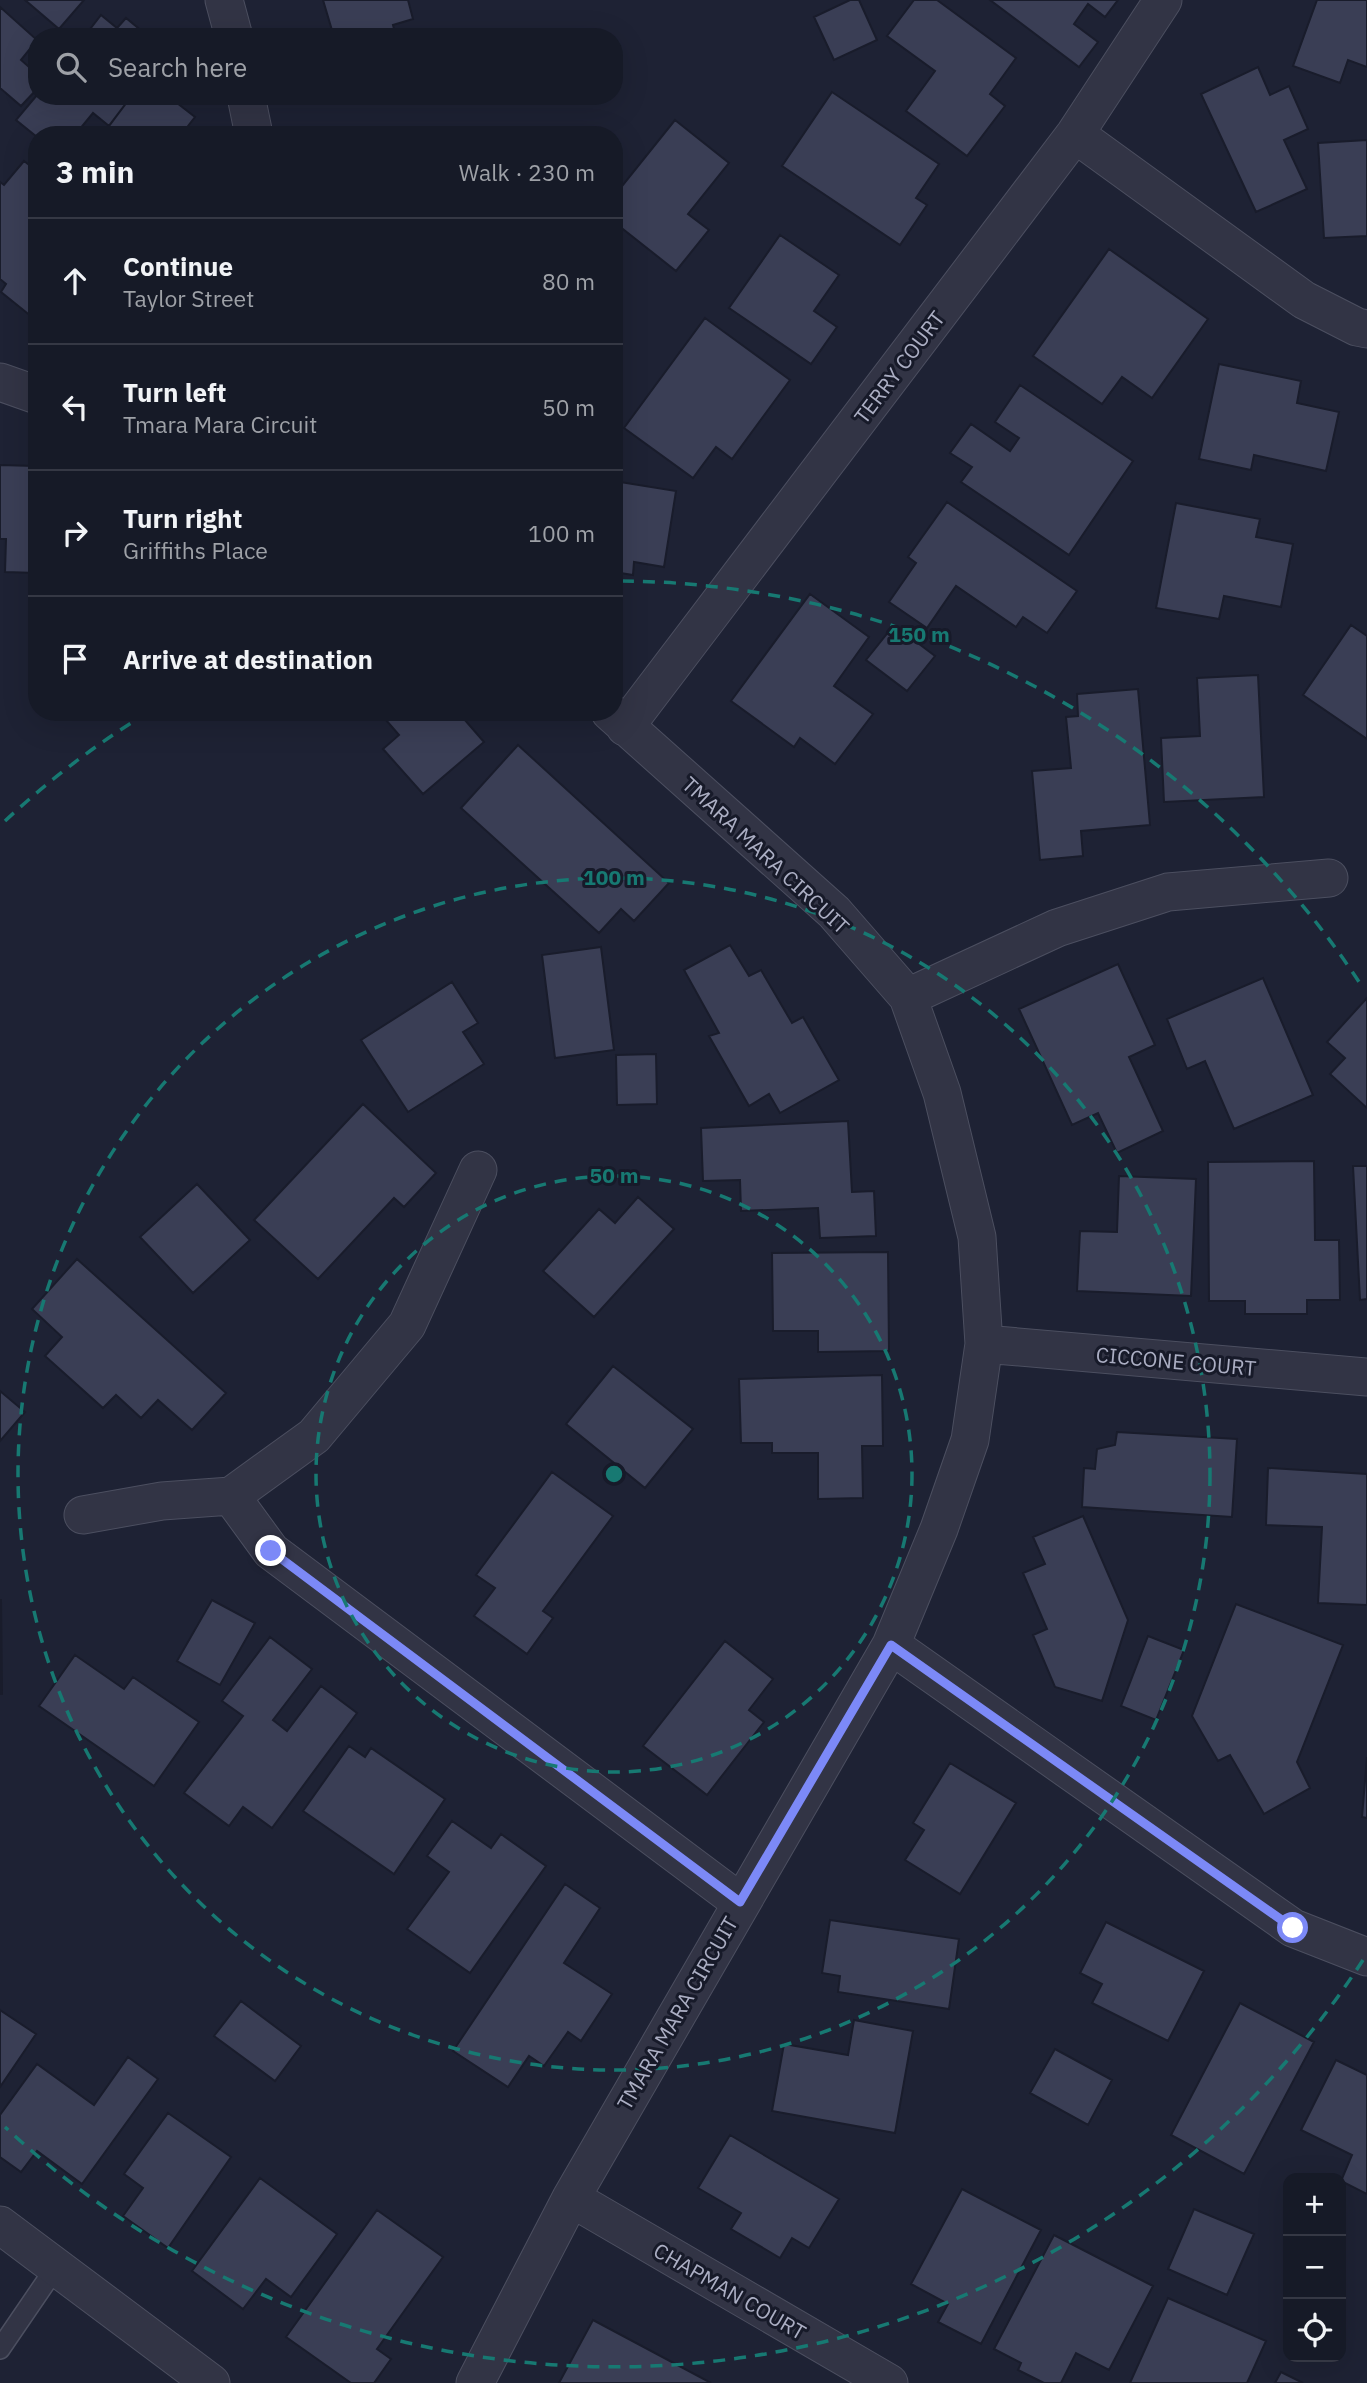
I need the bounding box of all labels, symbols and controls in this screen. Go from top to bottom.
search box [28,28,623,105]
icon: search [52,48,90,86]
text: Search here [108,50,247,84]
text: 3 min [56,152,134,191]
text: Walk · 230 m [459,157,595,187]
text: Continue [123,249,233,283]
icon: ahead [56,262,94,300]
text: 80 m [542,266,595,296]
text: Taylor Street [123,283,254,313]
street label: TERRY COURT [847,305,951,429]
text: Turn left [123,375,226,409]
icon: left [56,388,94,426]
text: 50 m [542,392,595,422]
text: Tmara Mara Circuit [123,409,317,439]
text: Turn right [123,501,242,535]
icon: right [56,514,94,552]
text: 100 m [528,518,595,548]
text: Griffiths Place [123,535,268,565]
text: 150 m [888,620,950,648]
icon: arrive [56,640,94,678]
text: Arrive at destination [123,642,373,676]
street label: TMARA MARA CIRCUIT [676,770,856,940]
text: 100 m [583,863,645,891]
text: 50 m [590,1161,638,1189]
street label: CICCONE COURT [1095,1340,1257,1382]
centre of rings [602,1462,626,1486]
route end [255,1535,286,1566]
street label: TMARA MARA CIRCUIT [610,1911,744,2115]
route start [1277,1912,1308,1943]
map controls [1283,2173,1346,2362]
button: + [1283,2173,1346,2236]
street label: CHAPMAN COURT [649,2236,811,2346]
button: − [1283,2236,1346,2299]
button: locate [1283,2299,1346,2362]

